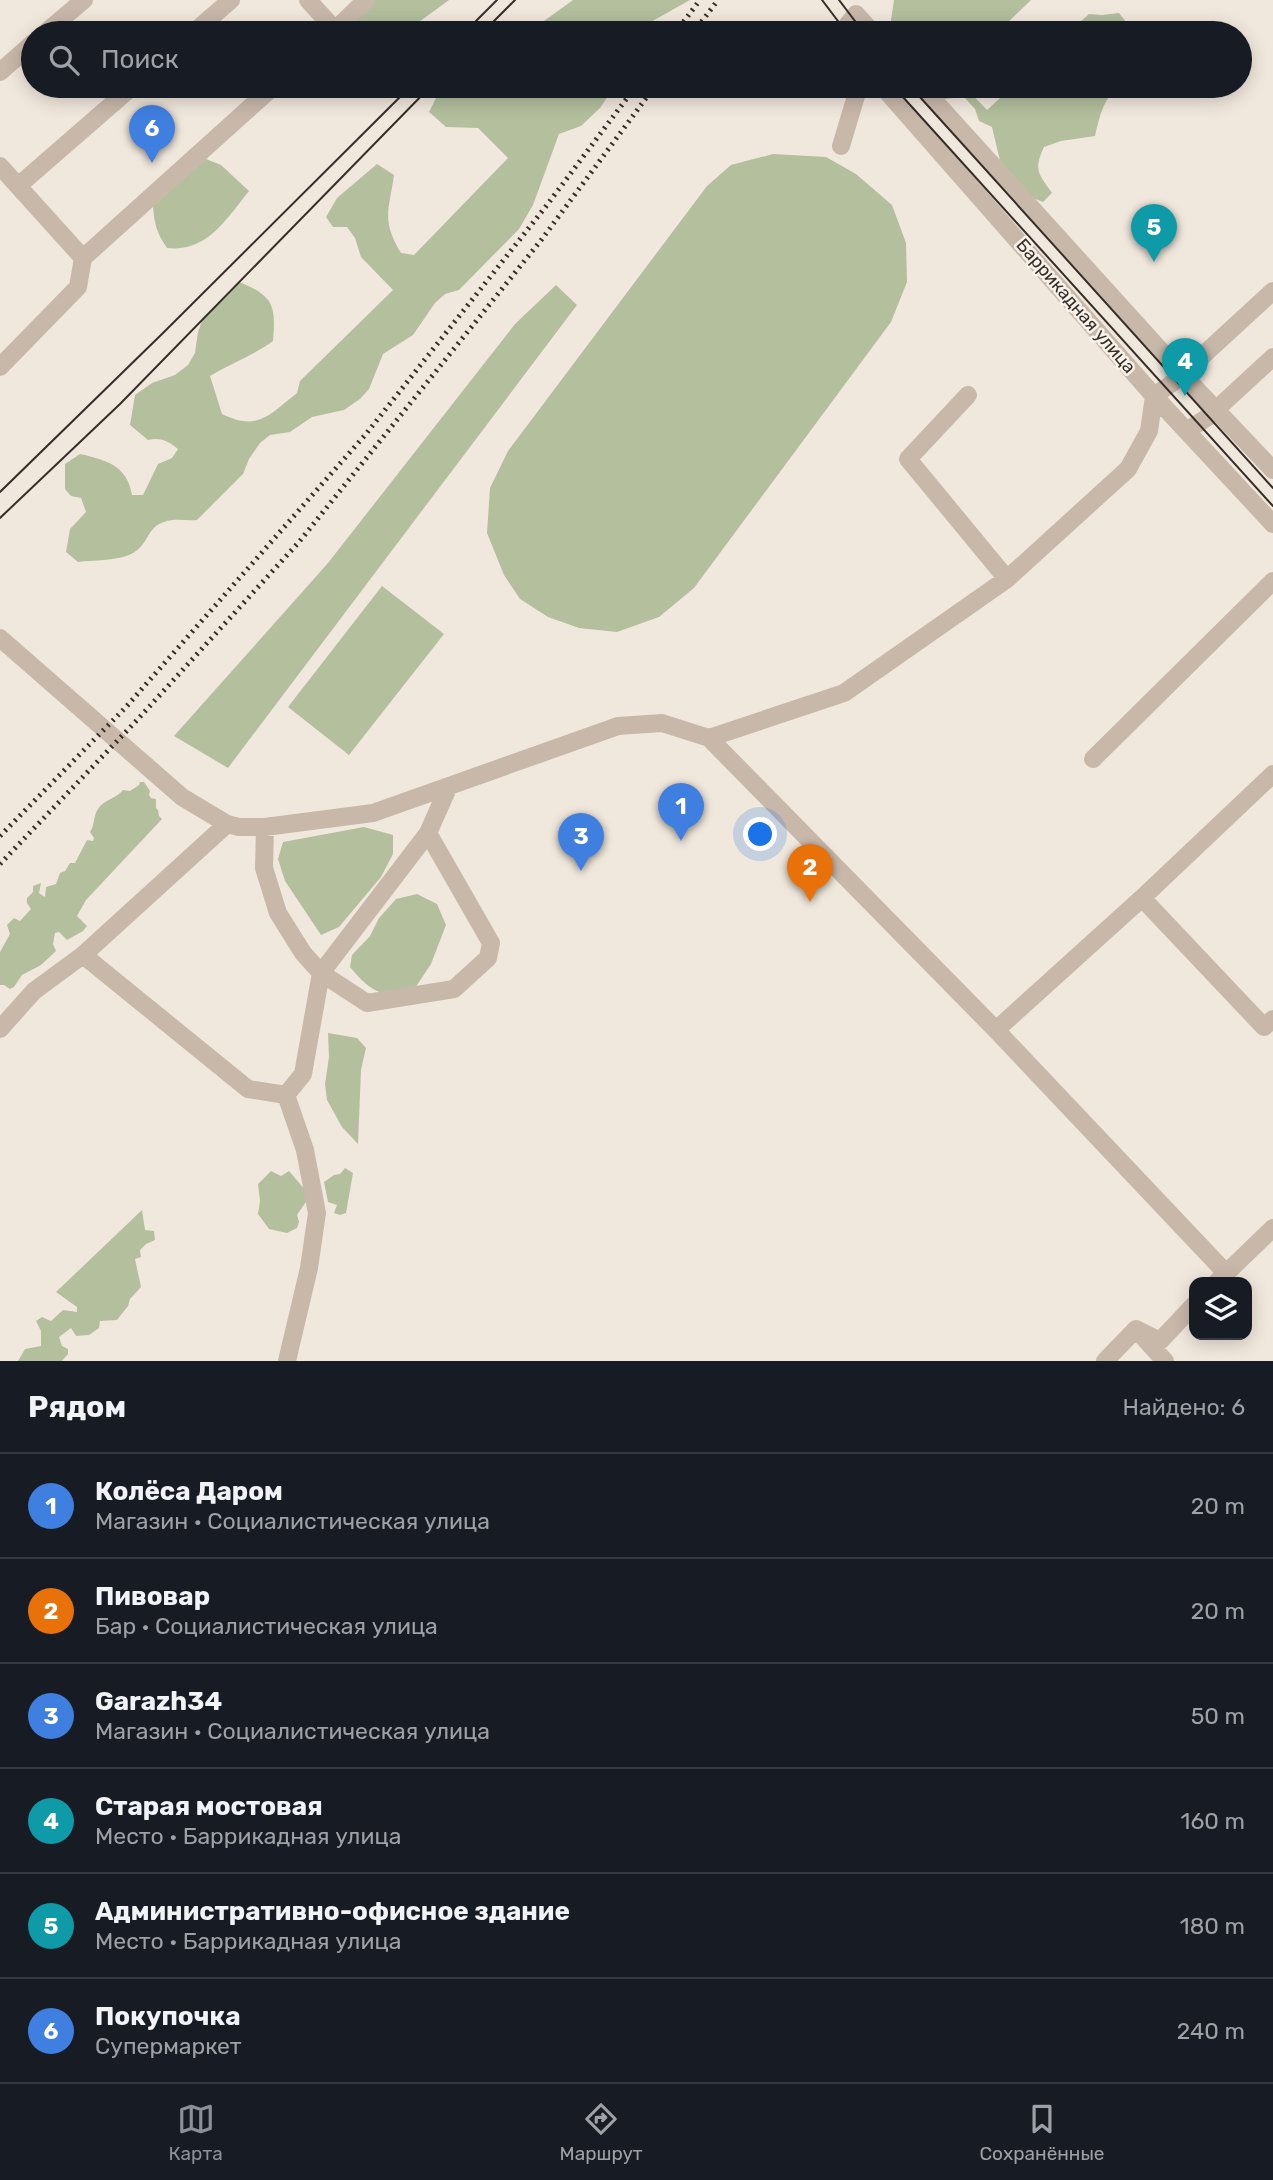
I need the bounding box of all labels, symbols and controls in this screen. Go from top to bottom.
search box [21,21,1252,98]
icon: search [45,41,83,79]
text: Поиск [101,44,179,75]
pin: 6 [129,105,175,163]
pin: 5 [1131,204,1177,262]
street label: Баррикадная улица [1012,234,1140,378]
pin: 4 [1162,338,1208,396]
pin: 1 [658,783,704,841]
pin: 3 [558,813,604,871]
your location [743,817,777,851]
pin: 2 [787,844,833,902]
map controls [1189,1277,1252,1340]
button: layers [1189,1277,1252,1340]
text: Рядом [28,1389,126,1425]
text: Найдено: 6 [1123,1393,1245,1421]
text: Колёса Даром [95,1476,283,1507]
text: 1 [45,1492,57,1520]
text: 20 m [1191,1492,1245,1520]
text: Магазин · Социалистическая улица [95,1507,490,1535]
text: Пивовар [95,1581,210,1612]
text: 2 [44,1597,58,1625]
text: 20 m [1191,1597,1245,1625]
text: Бар · Социалистическая улица [95,1612,438,1640]
text: Garazh34 [95,1686,222,1717]
text: 3 [43,1702,59,1730]
text: 50 m [1191,1702,1245,1730]
text: Магазин · Социалистическая улица [95,1717,490,1745]
text: Старая мостовая [95,1791,323,1822]
text: 4 [43,1807,59,1835]
text: 160 m [1181,1807,1245,1835]
text: Место · Баррикадная улица [95,1822,401,1850]
text: Административно-офисное здание [95,1896,570,1927]
text: 5 [44,1912,58,1940]
text: 180 m [1180,1912,1245,1940]
text: Место · Баррикадная улица [95,1927,401,1955]
text: Покупочка [95,2001,241,2032]
text: 6 [44,2017,58,2045]
text: 240 m [1177,2017,1245,2045]
text: Супермаркет [95,2032,242,2060]
tab: Карта [168,2100,223,2165]
tab: Маршрут [560,2100,643,2165]
tab: Сохранённые [979,2100,1105,2165]

